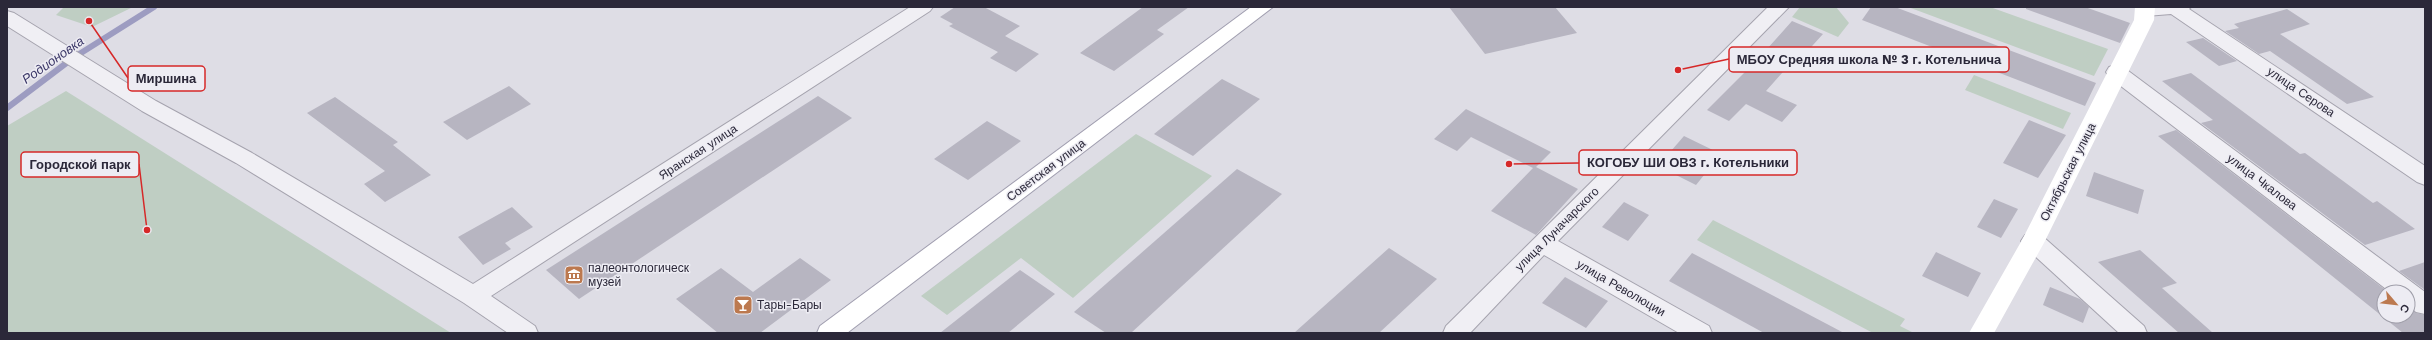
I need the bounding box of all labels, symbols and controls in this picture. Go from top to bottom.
water label: Родионовка [19,33,87,87]
callout: МБОУ Средняя школа № 3 г. Котельнича [1729,47,2009,72]
text: МБОУ Средняя школа № 3 г. Котельнича [1737,52,2002,67]
street label: улица Серова [2264,64,2338,120]
callout: Миршина [128,66,205,91]
text: Миршина [136,71,197,86]
street label: Октябрьская улица [2037,120,2099,223]
street label: Яранская улица [656,121,740,182]
street label: Советская улица [1004,136,1088,204]
callout: КОГОБУ ШИ ОВЗ г. Котельники [1579,150,1797,175]
street label: улица Чкалова [2224,151,2300,213]
callout: Городской парк [21,152,139,177]
text: КОГОБУ ШИ ОВЗ г. Котельники [1587,155,1789,170]
text: Городской парк [29,157,131,172]
street label: улица Луначарского [1512,184,1602,274]
street label: улица Революции [1574,257,1668,319]
place label: палеонтологическ музей [588,261,690,289]
museum icon: палеонтологическ музей [563,264,585,286]
north arrow [2376,284,2416,324]
bar icon: Тары-Бары [732,294,754,316]
place label: Тары-Бары [757,298,822,312]
text: С [2397,302,2412,315]

